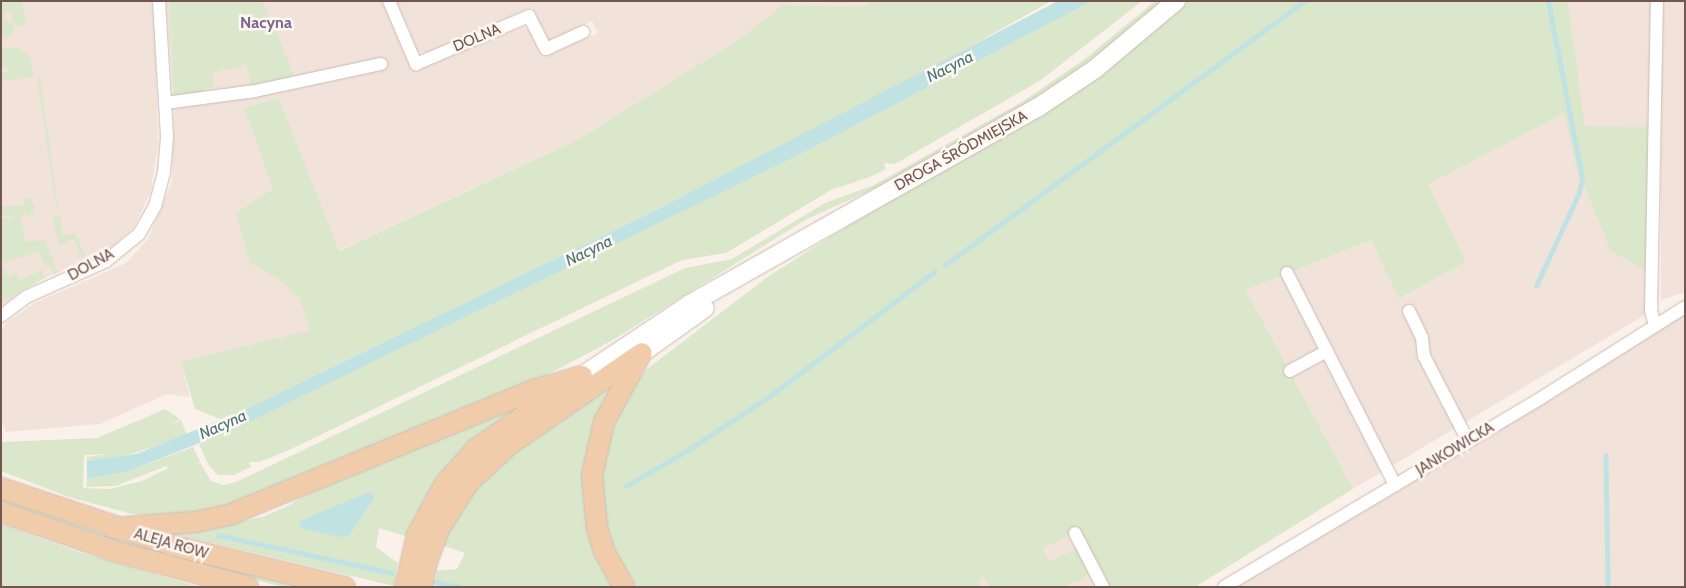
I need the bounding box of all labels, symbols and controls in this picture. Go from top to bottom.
district label: Nacyna [240,13,292,33]
street label: DOLNA [451,20,503,56]
water label: Nacyna [923,47,977,87]
street label: DROGA ŚRÓDMIEJSKA [892,107,1030,195]
water label: Nacyna [562,231,616,271]
street label: DOLNA [65,245,117,285]
water label: Nacyna [196,406,250,444]
street label: JANKOWICKA [1413,419,1497,479]
street label: ALEJA ROW [132,525,210,563]

